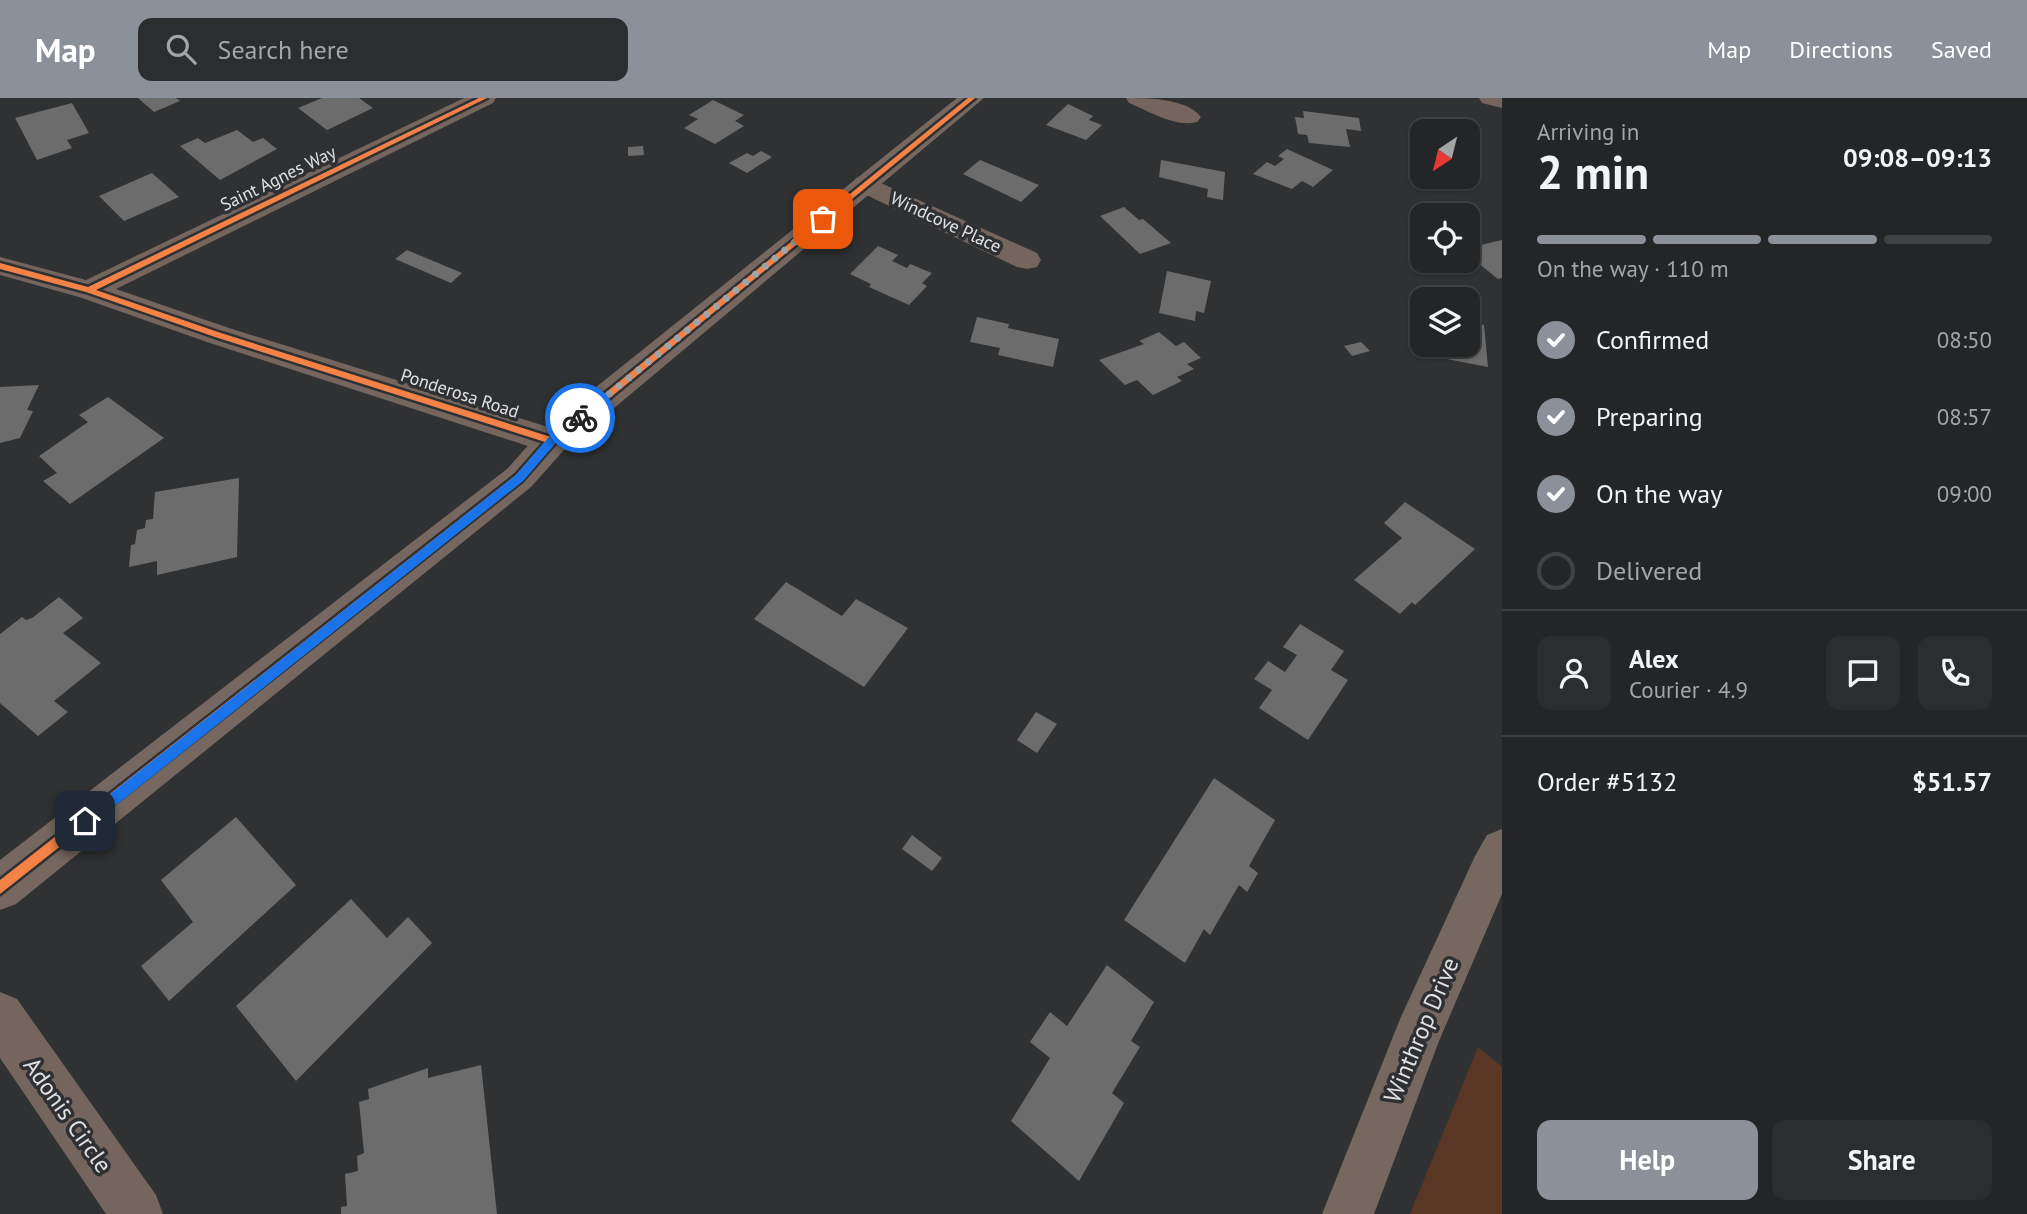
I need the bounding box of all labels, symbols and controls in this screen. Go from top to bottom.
search box [138,18,628,81]
text: Map [35,28,96,71]
icon: search [162,30,200,68]
text: Search here [218,33,349,66]
text: Map [1707,34,1751,65]
text: Directions [1789,34,1893,65]
text: Saved [1931,34,1992,65]
text: Arriving in [1537,117,1639,146]
north arrow [1410,119,1480,189]
map controls [1410,119,1480,357]
street label: Saint Agnes Way [216,140,340,216]
text: 09:08–09:13 [1843,141,1992,174]
text: 2 min [1537,142,1649,202]
street label: Windcove Place [887,186,1005,258]
pin [793,189,853,249]
icon: bag [804,200,842,238]
button: locate [1410,203,1480,273]
text: On the way · 110 m [1537,254,1729,283]
button: layers [1410,287,1480,357]
icon: check [1537,321,1575,359]
text: Confirmed [1596,323,1709,356]
text: 08:50 [1937,325,1992,354]
street label: Ponderosa Road [398,363,522,423]
courier [545,383,615,453]
icon: check [1537,398,1575,436]
icon: bike [561,399,599,437]
text: Preparing [1596,400,1703,433]
text: 08:57 [1937,402,1992,431]
icon: check [1537,475,1575,513]
text: On the way [1596,477,1722,510]
text: 09:00 [1937,479,1992,508]
text: Delivered [1596,554,1702,587]
button: person [1537,636,1611,710]
button: chat [1826,636,1900,710]
button: phone [1918,636,1992,710]
text: Alex [1629,642,1679,675]
text: Courier · 4.9 [1629,675,1748,704]
text: Order #5132 [1537,765,1677,798]
text: $51.57 [1912,765,1992,798]
pin [55,791,115,851]
icon: home [66,802,104,840]
street label: Winthrop Drive [1376,953,1466,1107]
street label: Adonis Circle [17,1051,119,1179]
button: Help [1537,1120,1758,1200]
button: Share [1772,1120,1992,1200]

